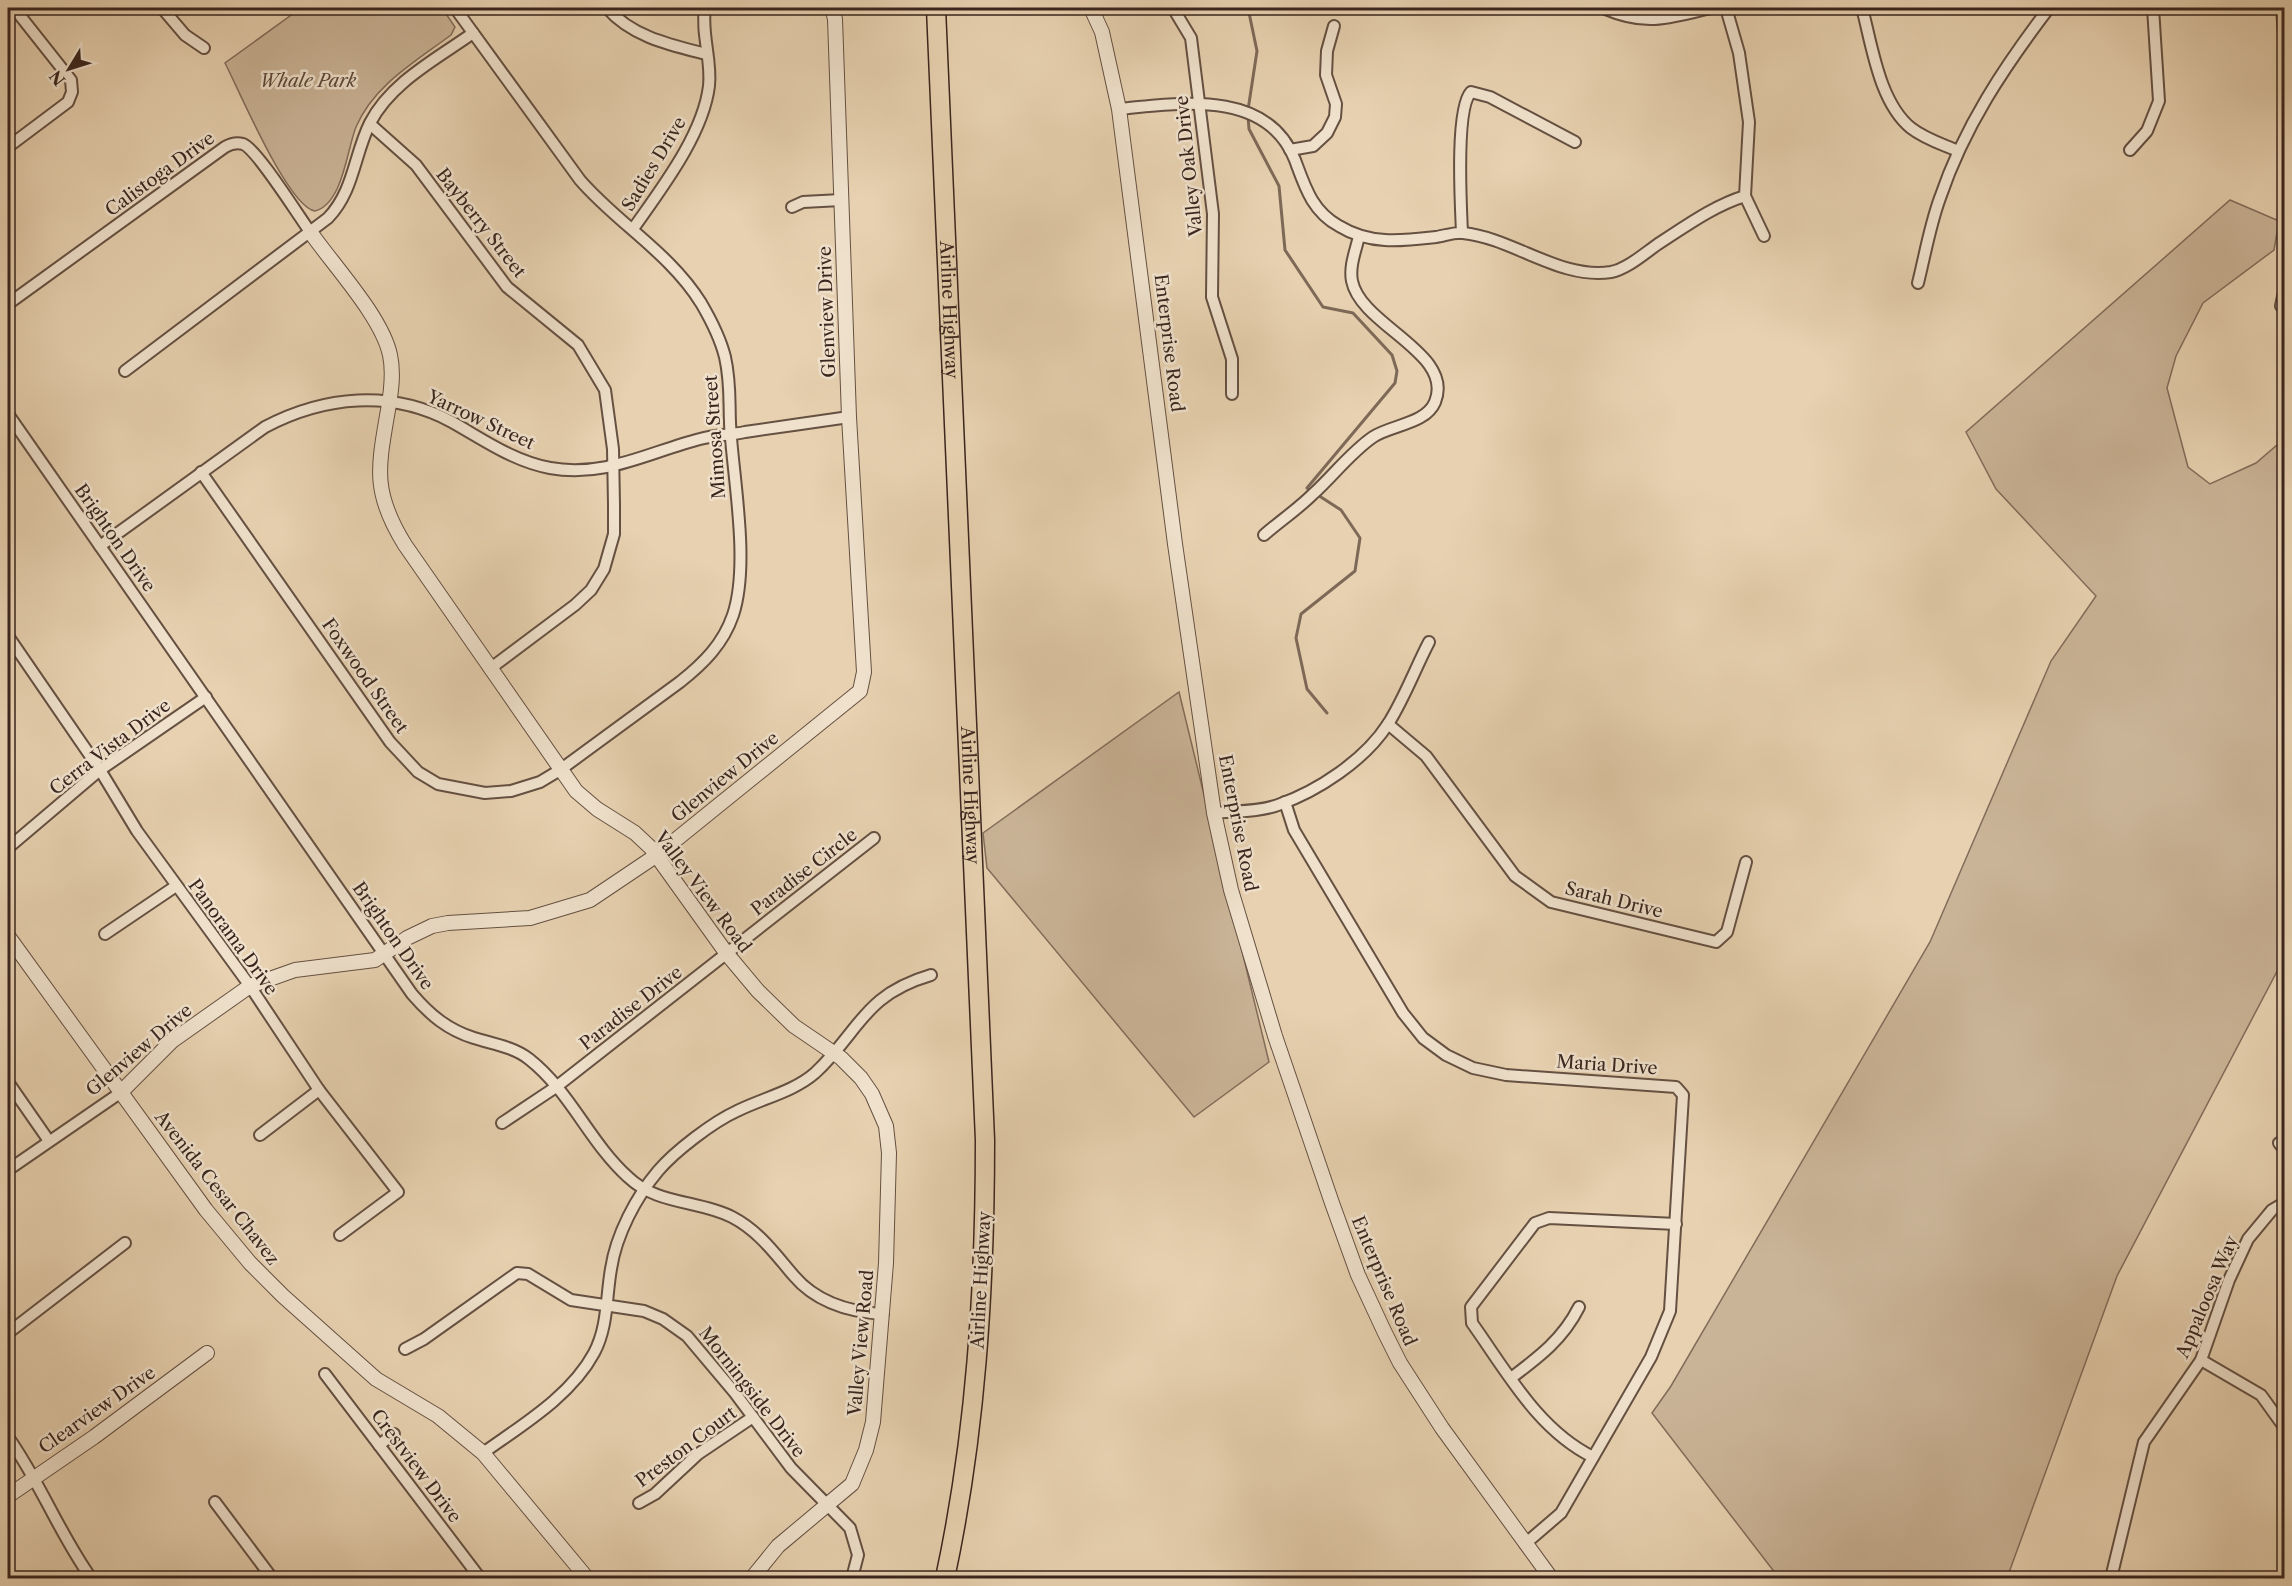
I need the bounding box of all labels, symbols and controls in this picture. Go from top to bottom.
north arrow [39,39,99,99]
text: N [45,67,69,90]
park label: Whale Park [260,70,357,92]
street label: Valley Oak Drive [1171,94,1207,239]
street label: Sadies Drive [617,113,691,215]
street label: Calistoga Drive [101,127,219,221]
street label: Bayberry Street [431,164,531,283]
street label: Airline Highway [935,239,963,380]
street label: Glenview Drive [814,246,840,378]
street label: Enterprise Road [1150,273,1188,413]
street label: Mimosa Street [700,374,730,500]
street label: Yarrow Street [423,385,539,455]
street label: Brighton Drive [70,480,160,596]
street label: Foxwood Street [317,614,413,738]
street label: Cerra Vista Drive [45,694,175,800]
street label: Airline Highway [956,725,984,866]
street label: Glenview Drive [667,727,783,827]
street label: Enterprise Road [1214,753,1262,893]
street label: Paradise Circle [746,824,862,920]
street label: Valley View Road [649,826,756,957]
street label: Panorama Drive [184,875,282,999]
street label: Sarah Drive [1563,877,1665,923]
street label: Brighton Drive [348,878,438,994]
street label: Paradise Drive [575,961,687,1055]
street label: Glenview Drive [82,999,196,1101]
street label: Maria Drive [1556,1050,1658,1080]
street label: Avenida Cesar Chavez [149,1106,284,1269]
street label: Airline Highway [966,1210,996,1350]
street label: Enterprise Road [1347,1213,1421,1349]
street label: Appaloosa Way [2171,1232,2243,1362]
street label: Valley View Road [844,1269,878,1418]
street label: Morningside Drive [694,1322,810,1462]
street label: Clearview Drive [34,1362,160,1458]
street label: Preston Court [631,1402,741,1492]
street label: Crestview Drive [366,1405,466,1527]

